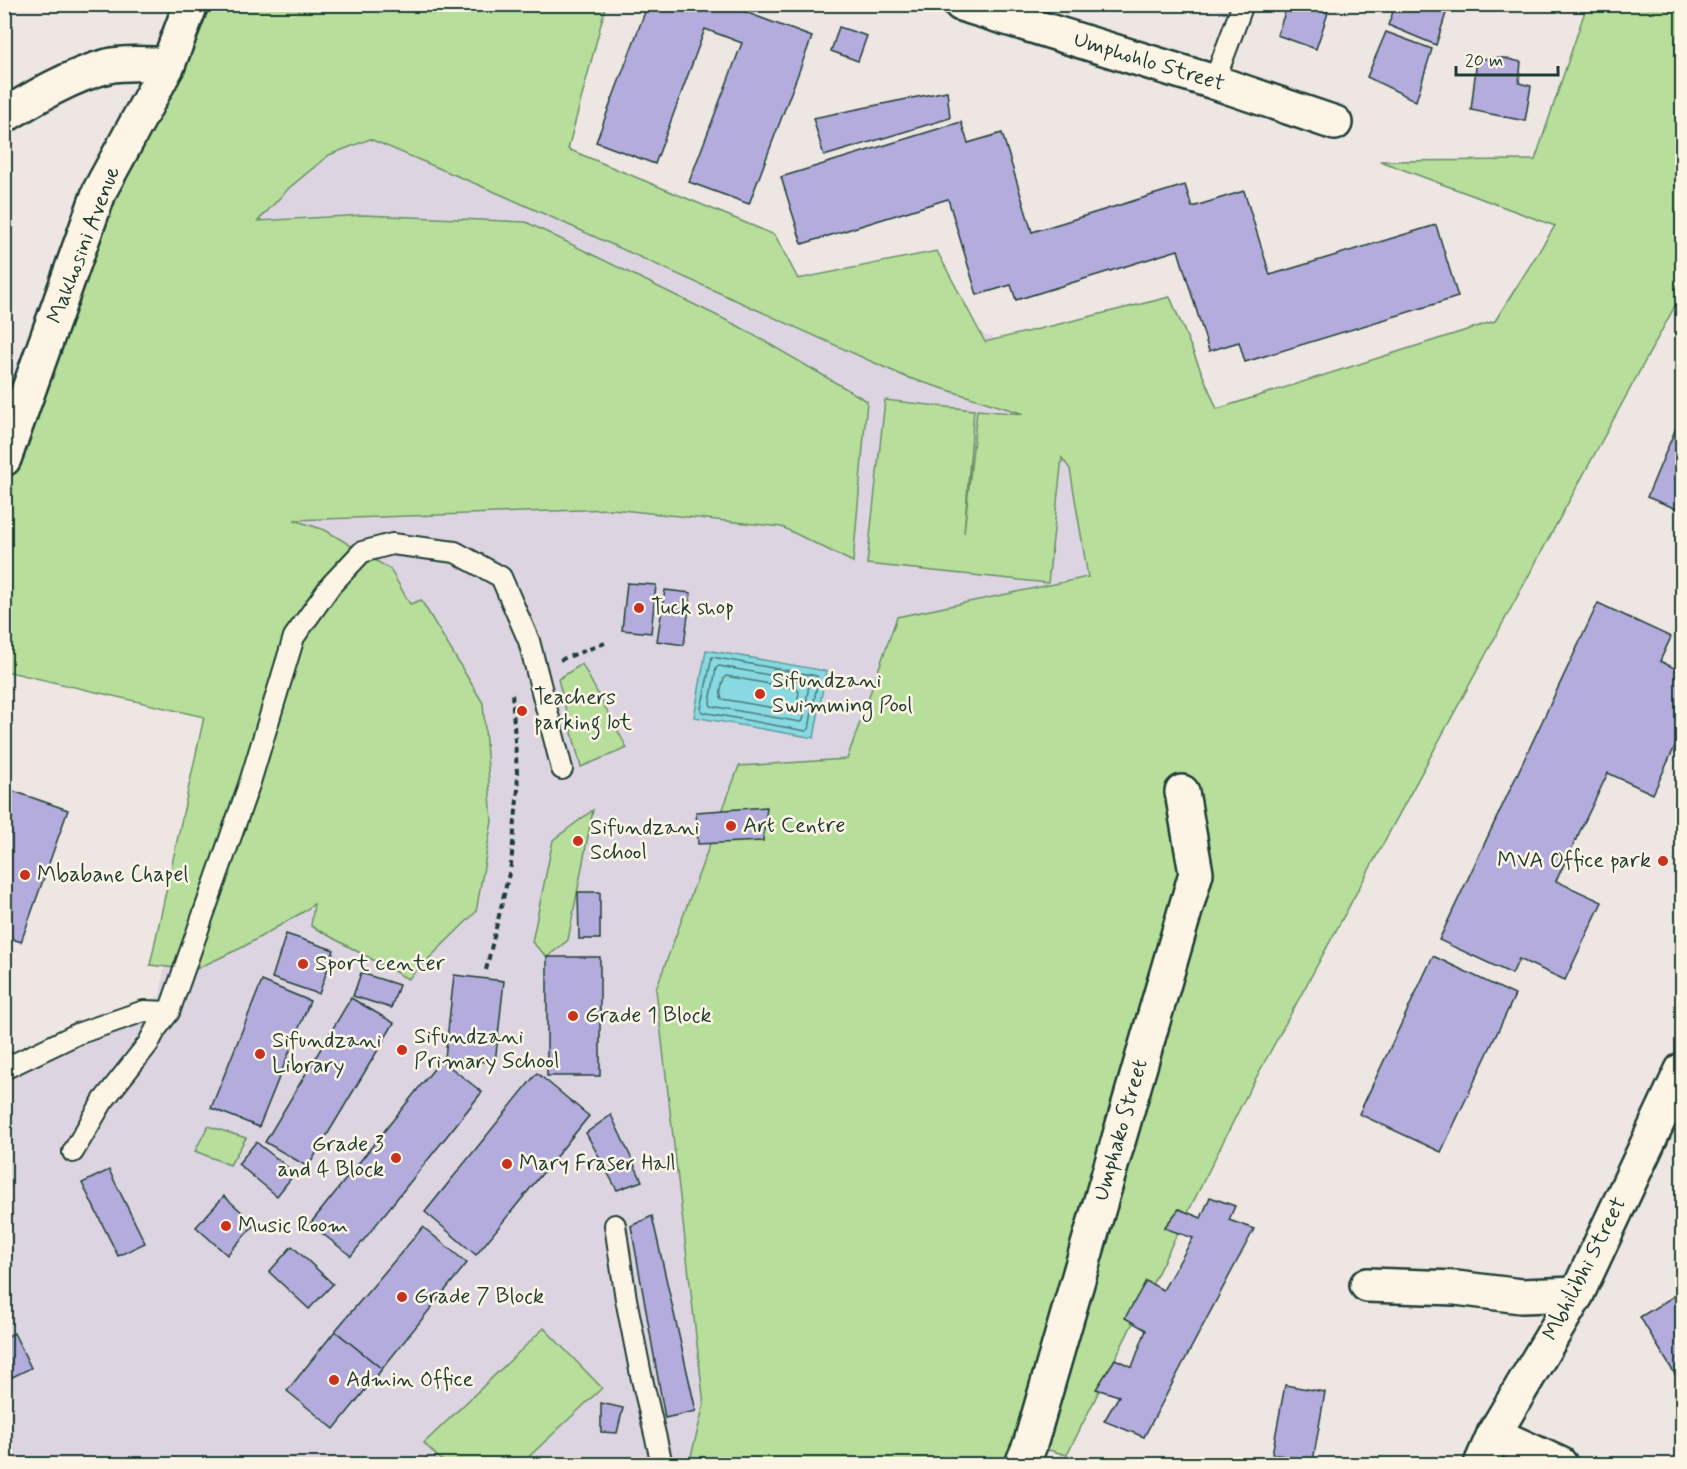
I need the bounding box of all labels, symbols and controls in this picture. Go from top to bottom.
street label: Umphohlo Street [1070,26,1228,98]
scale bar [1456,39,1558,77]
text: 20 m [1465,49,1503,73]
street label: Makhosini Avenue [41,162,127,328]
place label: Tuck shop [651,594,734,622]
marker: Tuck shop [632,601,646,615]
place label: Sifundzani Swimming Pool [772,667,913,723]
place label: Teachers parking lot [534,684,632,740]
marker: Sifundzani Swimming Pool [753,687,767,701]
marker: Teachers parking lot [515,704,529,718]
place label: Art Centre [743,812,845,840]
place label: Sifundzani School [590,814,699,867]
marker: Art Centre [724,819,738,833]
marker: Sifundzani School [571,834,585,848]
place label: MVA Office park [1497,847,1651,875]
marker: MVA Office park [1656,854,1670,868]
place label: Mbabane Chapel [37,861,189,889]
marker: Mbabane Chapel [18,868,32,882]
place label: Sport center [315,950,446,978]
marker: Sport center [296,957,310,971]
place label: Grade 1 Block [585,1002,712,1030]
marker: Grade 1 Block [566,1009,580,1023]
place label: Sifundzani Primary School [414,1023,559,1076]
place label: Sifundzani Library [272,1027,381,1080]
marker: Sifundzani Primary School [395,1043,409,1057]
marker: Sifundzani Library [253,1047,267,1061]
street label: Umphako Street [1087,1056,1155,1204]
place label: Grade 3 and 4 Block [277,1131,384,1184]
place label: Mary Fraser Hall [519,1150,676,1178]
marker: Grade 3 and 4 Block [389,1151,403,1165]
marker: Mary Fraser Hall [500,1157,514,1171]
street label: Mbhilibhi Street [1537,1193,1633,1345]
place label: Music Room [238,1212,348,1240]
marker: Music Room [219,1219,233,1233]
place label: Grade 7 Block [414,1283,544,1311]
marker: Grade 7 Block [395,1290,409,1304]
place label: Admin Office [346,1366,473,1394]
marker: Admin Office [327,1373,341,1387]

